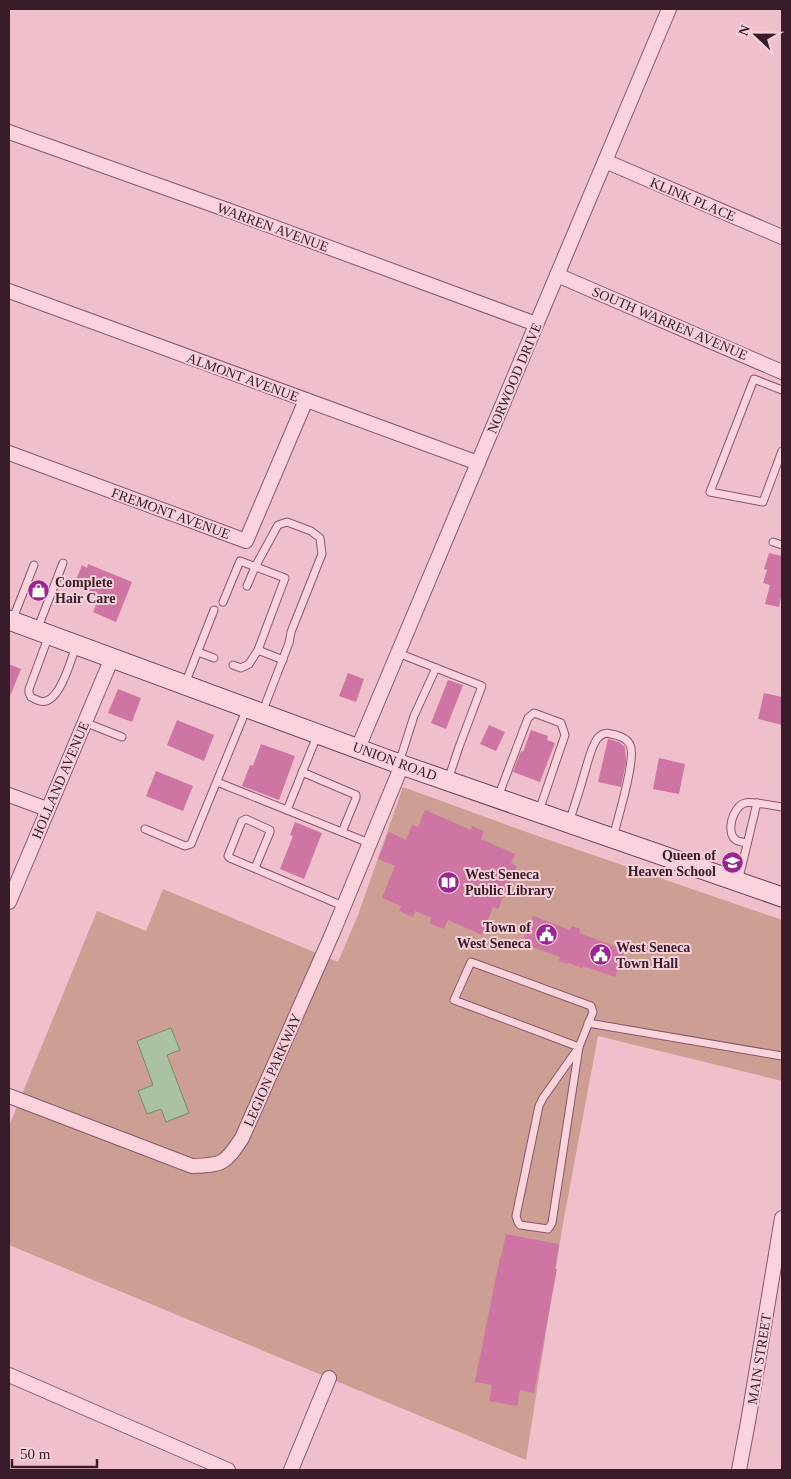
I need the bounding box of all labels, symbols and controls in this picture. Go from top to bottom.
north arrow [731,10,781,60]
text: N [736,23,753,38]
street label: KLINK PLACE [648,175,738,224]
street label: WARREN AVENUE [215,200,331,255]
street label: SOUTH WARREN AVENUE [590,284,750,363]
street label: NORWOOD DRIVE [484,321,545,436]
street label: ALMONT AVENUE [185,350,301,405]
street label: FREMONT AVENUE [109,485,232,542]
place label: Complete Hair Care [55,575,116,606]
shop icon: Complete Hair Care [27,578,51,602]
street label: HOLLAND AVENUE [29,719,92,841]
street label: UNION ROAD [351,739,439,784]
place label: Queen of Heaven School [628,848,716,879]
school or university icon: Queen of Heaven School [720,851,744,875]
place label: West Seneca Public Library [465,867,554,898]
library icon: West Seneca Public Library [437,870,461,894]
place label: Town of West Seneca [457,920,531,951]
public building icon: Town of West Seneca [535,923,559,947]
place label: West Seneca Town Hall [616,940,690,971]
public building icon: West Seneca Town Hall [588,943,612,967]
street label: LEGION PARKWAY [241,1011,304,1129]
street label: MAIN STREET [745,1312,774,1406]
scale bar [12,1436,98,1468]
text: 50 m [20,1446,51,1462]

